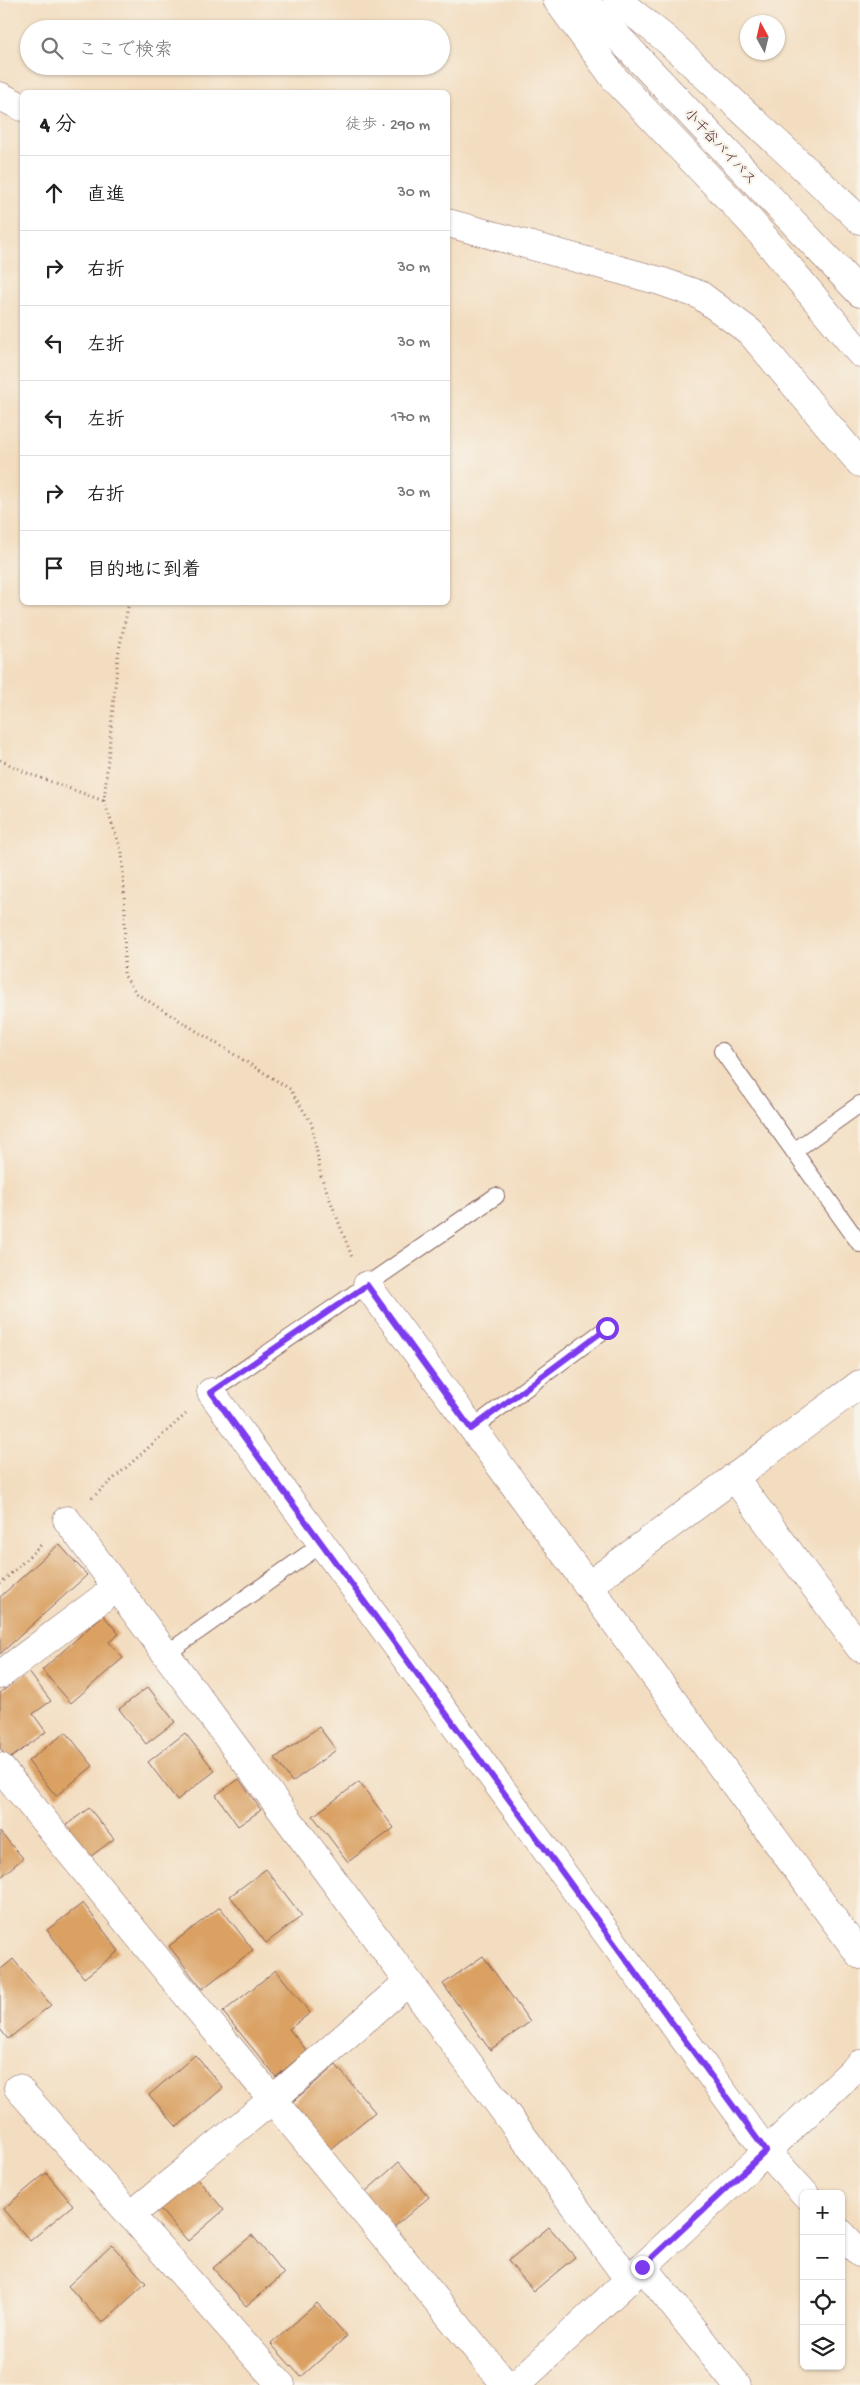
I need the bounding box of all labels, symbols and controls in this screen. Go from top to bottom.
north arrow [740,15,785,60]
search box [20,20,450,75]
icon: search [38,34,66,62]
text: ここで検索 [78,40,173,63]
street label: 小千谷バイパス [680,106,759,189]
text: 4 分 [40,114,76,139]
text: 徒歩 · 290 m [345,117,430,136]
icon: ahead [40,179,68,207]
text: 30 m [397,184,430,203]
text: 直進 [87,185,125,208]
icon: right [40,254,68,282]
text: 30 m [397,259,430,278]
text: 右折 [87,260,125,283]
icon: left [40,329,68,357]
text: 30 m [397,334,430,353]
text: 左折 [87,335,125,358]
icon: left [40,404,68,432]
text: 170 m [391,409,430,428]
text: 左折 [87,410,125,433]
icon: right [40,479,68,507]
text: 30 m [397,484,430,503]
text: 右折 [87,485,125,508]
icon: arrive [40,554,68,582]
text: 目的地に到着 [87,560,201,583]
route start [596,1317,619,1340]
map controls [800,2190,845,2370]
button: + [800,2190,845,2235]
button: − [800,2235,845,2280]
route end [631,2256,654,2279]
button: locate [800,2280,845,2325]
button: layers [800,2325,845,2370]

